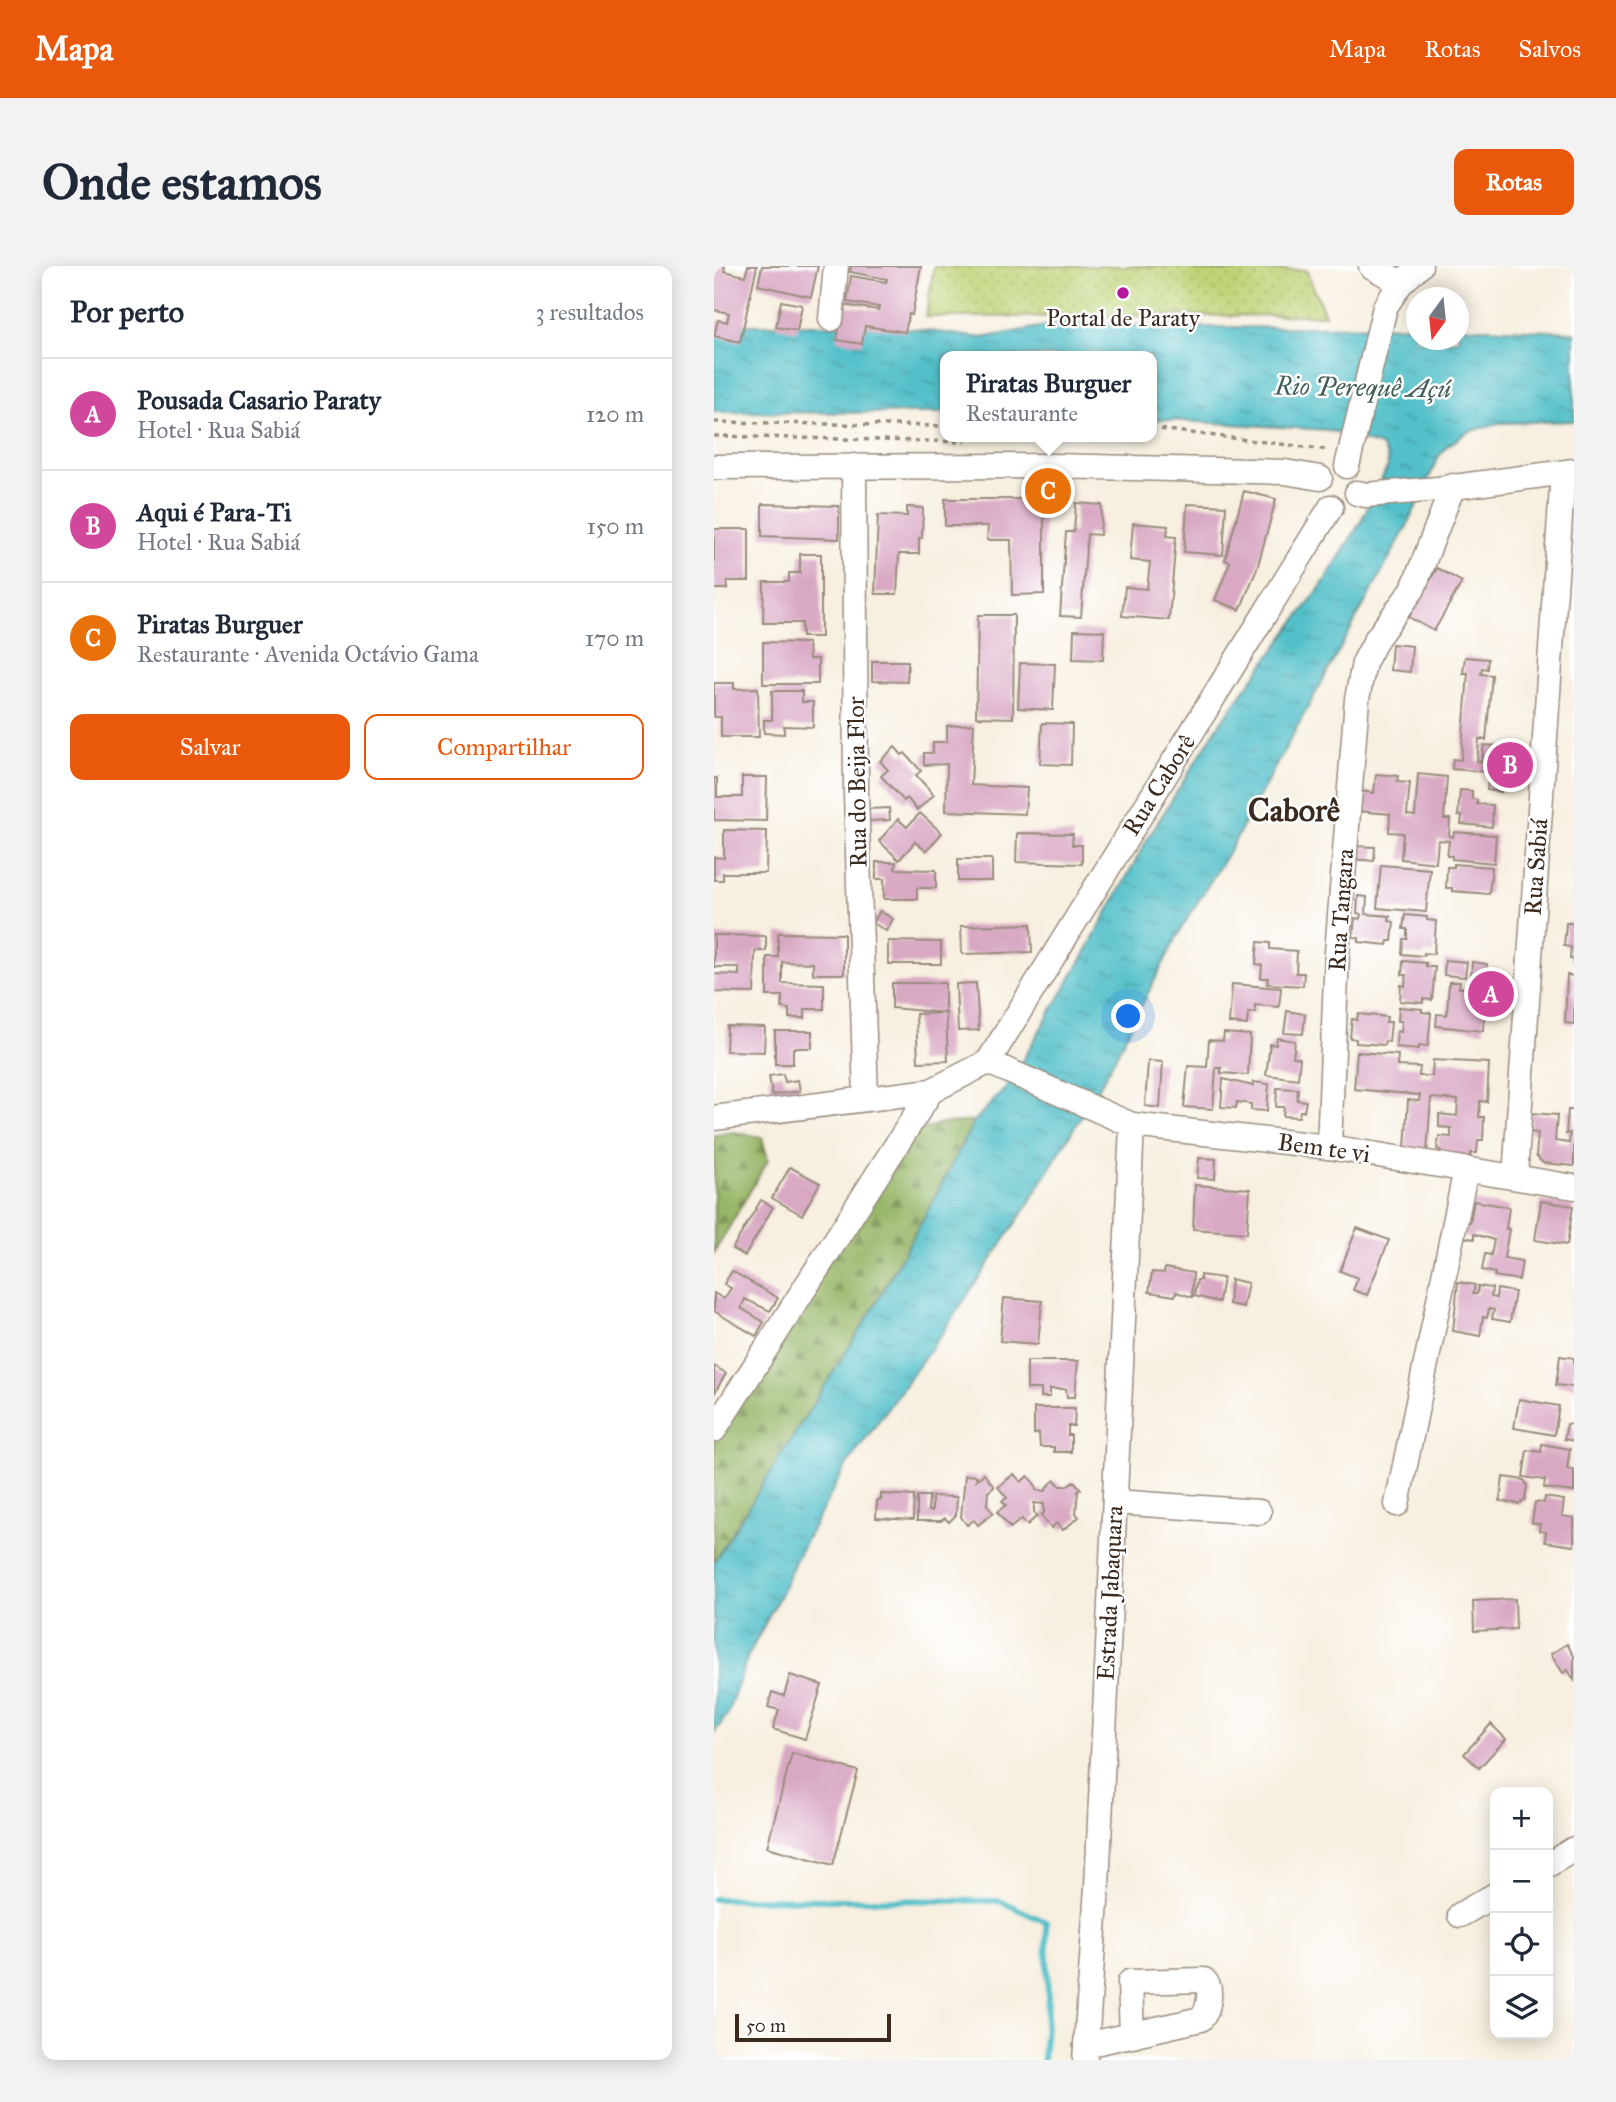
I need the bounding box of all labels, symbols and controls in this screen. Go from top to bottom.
text: Mapa [35,29,113,69]
text: Mapa [1329,34,1386,64]
text: Rotas [1424,34,1480,64]
text: Salvos [1518,34,1581,64]
button: Rotas [1454,149,1574,215]
text: Onde estamos [42,153,322,212]
marker: Portal de Paraty [1115,285,1131,301]
north arrow [1406,287,1469,350]
text: Por perto [70,294,184,330]
text: 3 resultados [535,298,644,326]
place label: Portal de Paraty [1046,303,1201,333]
popup [940,351,1157,442]
text: Piratas Burguer [966,367,1131,399]
water label: Rio Perequê Açú [1273,369,1453,405]
text: Pousada Casario Paraty [137,384,381,416]
text: Restaurante [966,399,1078,427]
text: A [85,400,101,428]
text: 120 m [586,400,644,428]
text: Hotel · Rua Sabiá [137,416,300,444]
pin: C [1025,465,1071,517]
text: Aqui é Para-Ti [137,496,292,528]
text: B [85,512,101,540]
text: 150 m [587,512,644,540]
text: Hotel · Rua Sabiá [137,528,300,556]
text: Piratas Burguer [137,608,303,640]
text: C [85,624,101,652]
text: 170 m [585,624,644,652]
text: Restaurante · Avenida Octávio Gama [137,640,479,668]
street label: Rua do Beija Flor [841,696,873,868]
button: Salvar [70,714,350,780]
button: Compartilhar [364,714,644,780]
street label: Rua Caborê [1116,729,1202,841]
pin: B [1487,739,1533,791]
district label: Caborê [1248,791,1340,830]
street label: Rua Sabiá [1518,817,1554,916]
street label: Rua Tangara [1322,847,1360,973]
pin: A [1468,968,1514,1020]
your location [1111,999,1145,1033]
street label: Bem te vi [1276,1127,1373,1169]
street label: Estrada Jabaquara [1090,1504,1130,1681]
map controls [1490,1787,1553,2039]
button: + [1490,1787,1553,1850]
button: − [1490,1850,1553,1913]
button: locate [1490,1913,1553,1976]
button: layers [1490,1976,1553,2039]
scale bar [735,2011,891,2043]
text: 50 m [746,2014,786,2037]

